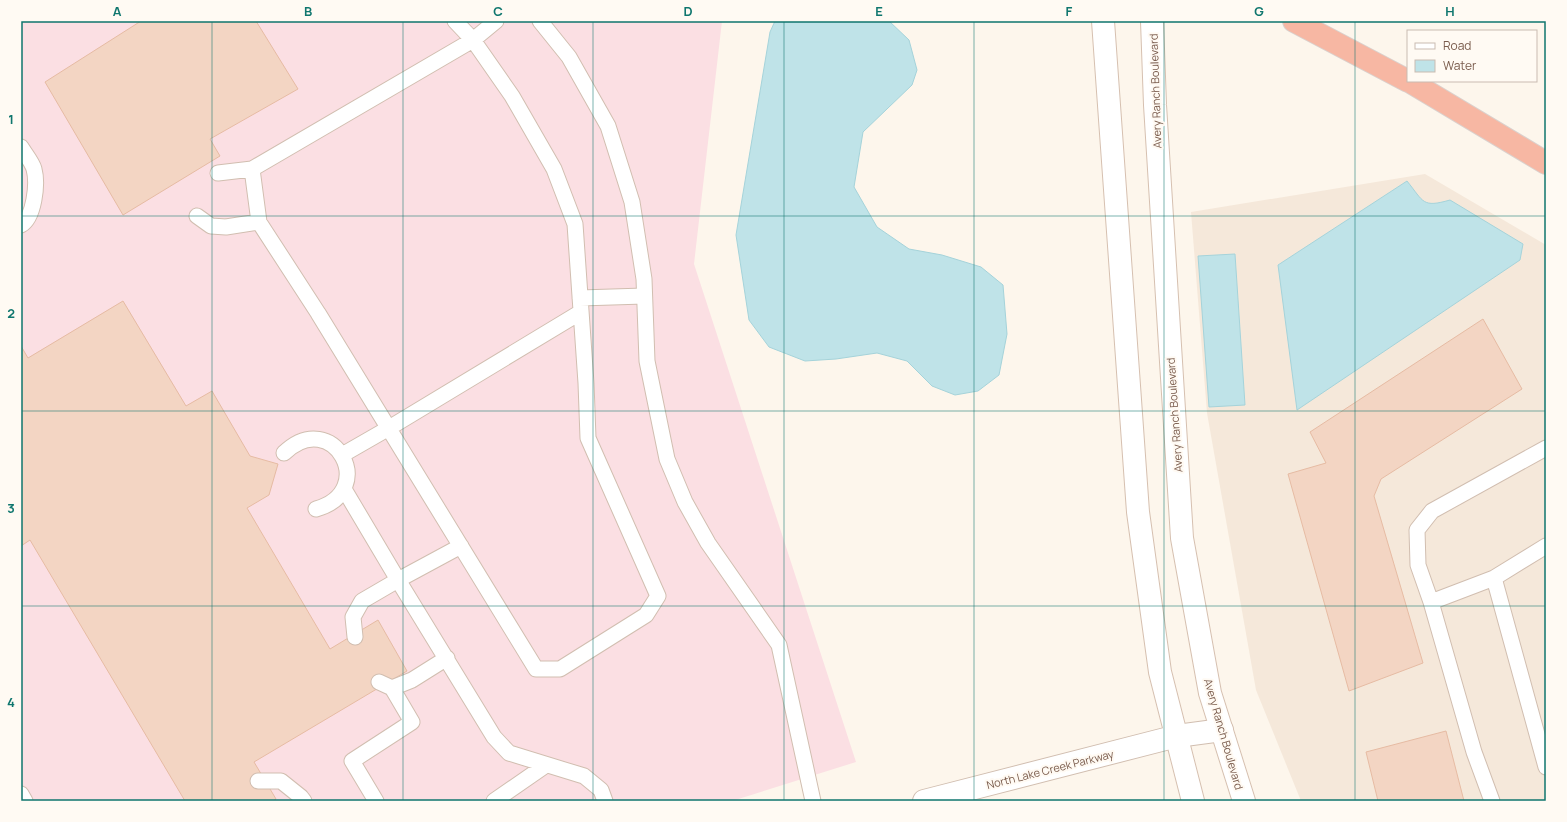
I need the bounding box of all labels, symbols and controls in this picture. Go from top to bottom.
text: A [113,2,122,20]
text: B [304,2,312,20]
text: C [493,2,503,20]
text: D [683,2,693,20]
text: E [875,2,883,20]
text: F [1066,2,1073,20]
text: G [1254,2,1264,20]
text: H [1445,2,1455,20]
legend [1407,30,1537,82]
street label: Avery Ranch Boulevard [1145,33,1165,149]
text: Road [1443,37,1471,54]
text: Water [1443,57,1477,74]
text: 1 [8,110,14,128]
text: 2 [7,304,15,322]
street label: Avery Ranch Boulevard [1163,357,1185,473]
text: 3 [7,499,15,517]
street label: Avery Ranch Boulevard [1201,677,1247,791]
text: 4 [7,693,15,711]
street label: North Lake Creek Parkway [985,746,1115,792]

